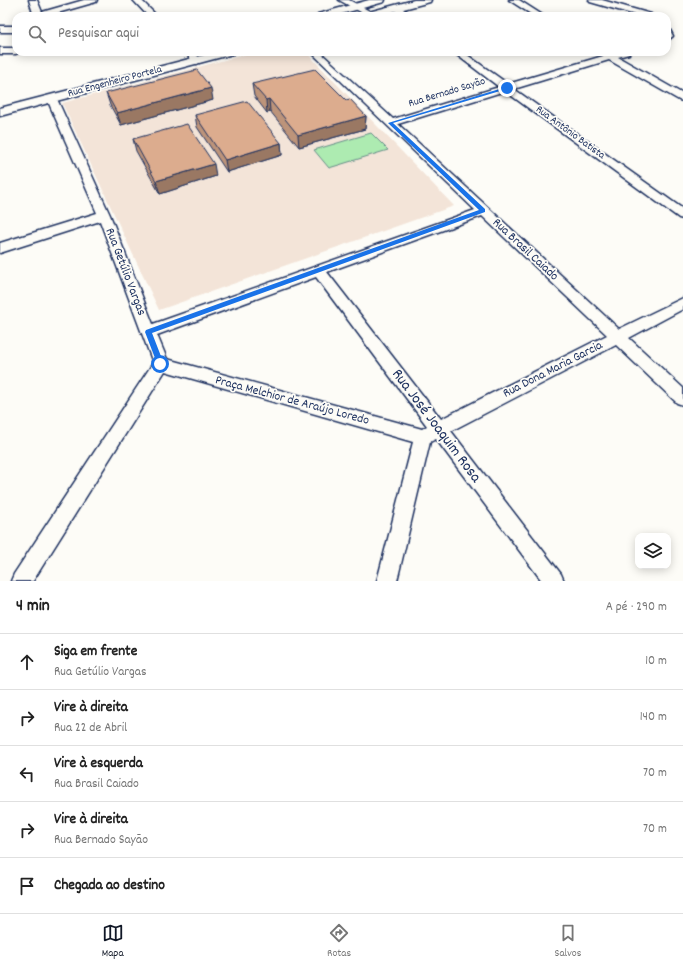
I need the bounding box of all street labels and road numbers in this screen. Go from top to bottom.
street label: Rua Engenheiro Portela [66,62,165,102]
street label: Rua Bernado Sayão [407,74,487,112]
street label: Rua Antônio Batista [532,102,609,164]
street label: Rua Brasil Caiado [487,214,563,286]
street label: Rua Getúlio Vargas [100,225,150,319]
street label: Rua Dona Maria Garcia [500,336,607,403]
street label: Rua José Joaquim Rosa [386,364,487,488]
street label: Praça Melchior de Araújo Loredo [213,371,371,431]

